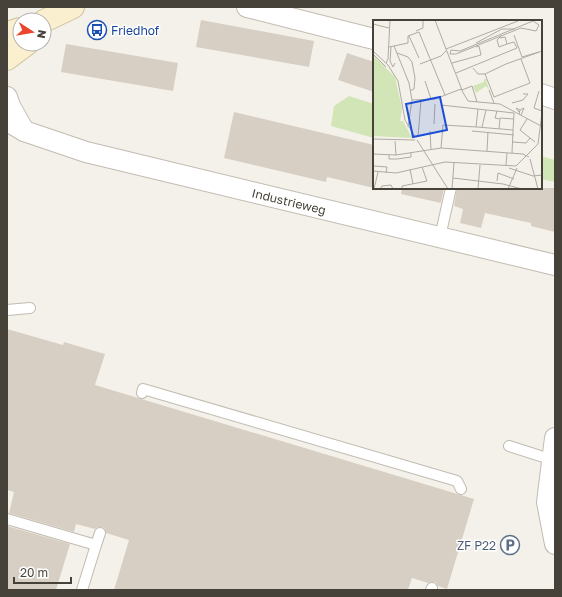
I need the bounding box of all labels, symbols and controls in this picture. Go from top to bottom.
north arrow [12,12,52,52]
bus stop icon: Friedhof [86,19,108,41]
inset map [373,20,542,189]
place label: Friedhof [111,23,160,38]
text: N [35,29,49,40]
street label: Industrieweg [250,185,328,217]
parking icon: ZF P22 [499,534,521,556]
place label: ZF P22 [457,538,496,553]
scale bar [14,559,71,585]
text: 20 m [20,565,48,580]

